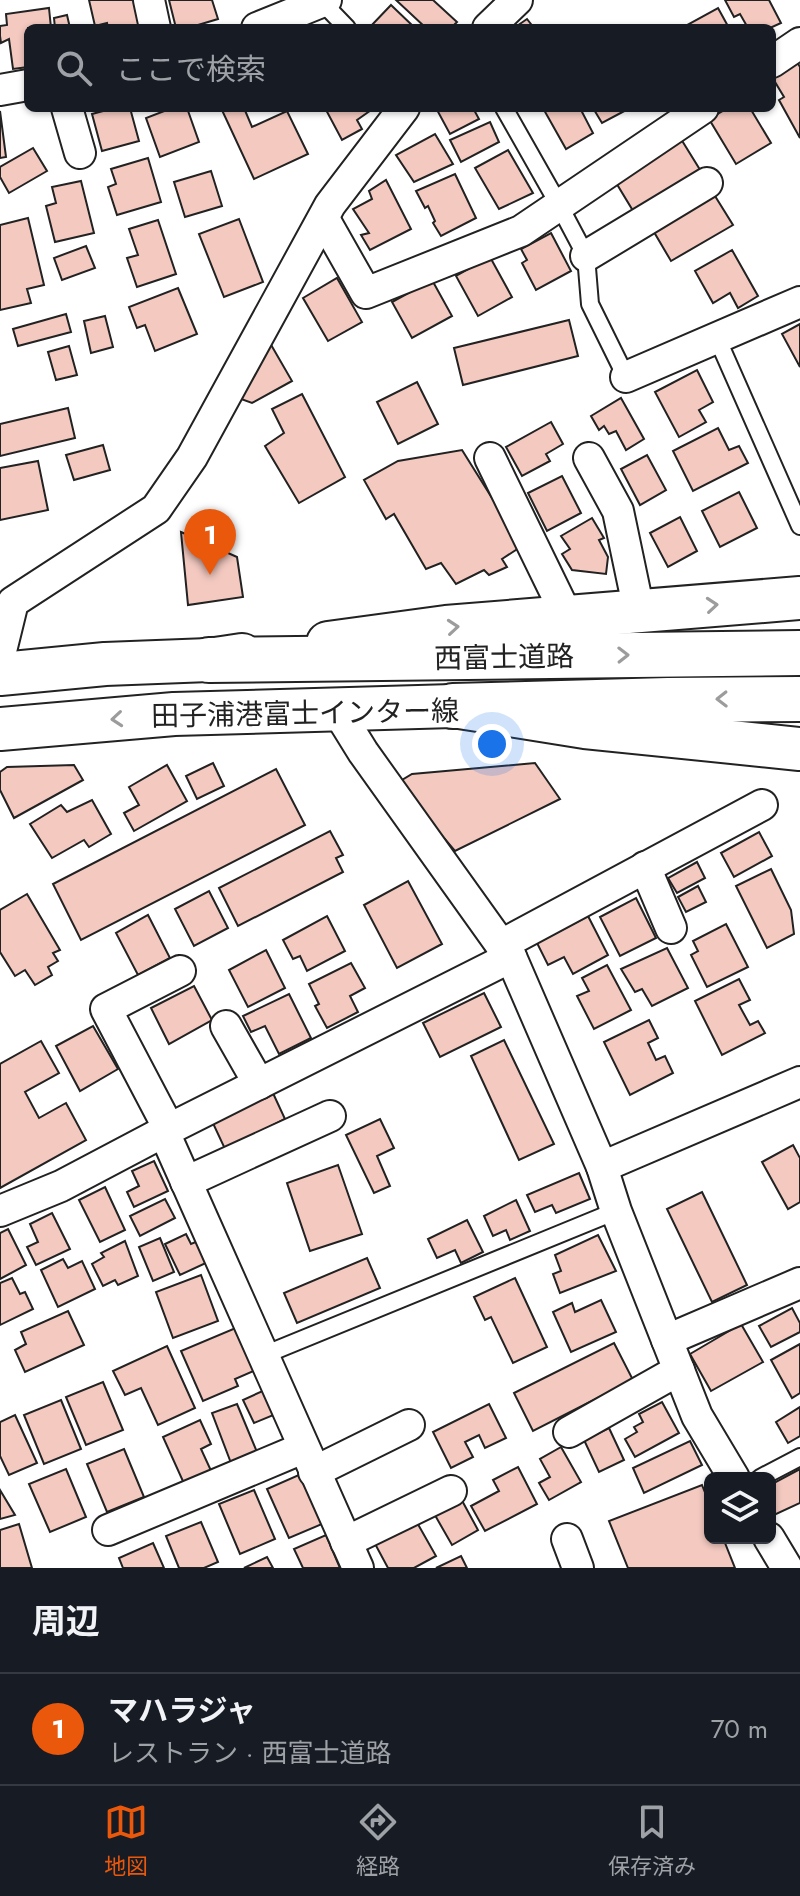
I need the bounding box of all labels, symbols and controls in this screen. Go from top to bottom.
search box [24,24,776,112]
icon: search [52,46,96,90]
text: ここで検索 [116,48,266,91]
pin: 1 [184,509,236,575]
one-way arrow [706,597,719,614]
one-way arrow [446,619,459,636]
street label: 西富士道路 [434,636,574,679]
one-way arrow [617,647,630,664]
street label: 田子浦港富士インター線 [151,690,459,737]
one-way arrow [715,691,728,708]
one-way arrow [110,710,123,727]
your location [472,724,512,764]
map controls [704,1472,776,1544]
button: layers [704,1472,776,1544]
text: 周辺 [32,1597,100,1646]
text: マハラジャ [108,1689,256,1732]
text: 1 [51,1710,65,1748]
text: 70 m [711,1710,768,1748]
text: レストラン · 西富士道路 [108,1734,391,1772]
tab: 地図 [104,1800,148,1882]
tab: 経路 [356,1800,400,1882]
tab: 保存済み [608,1800,696,1882]

